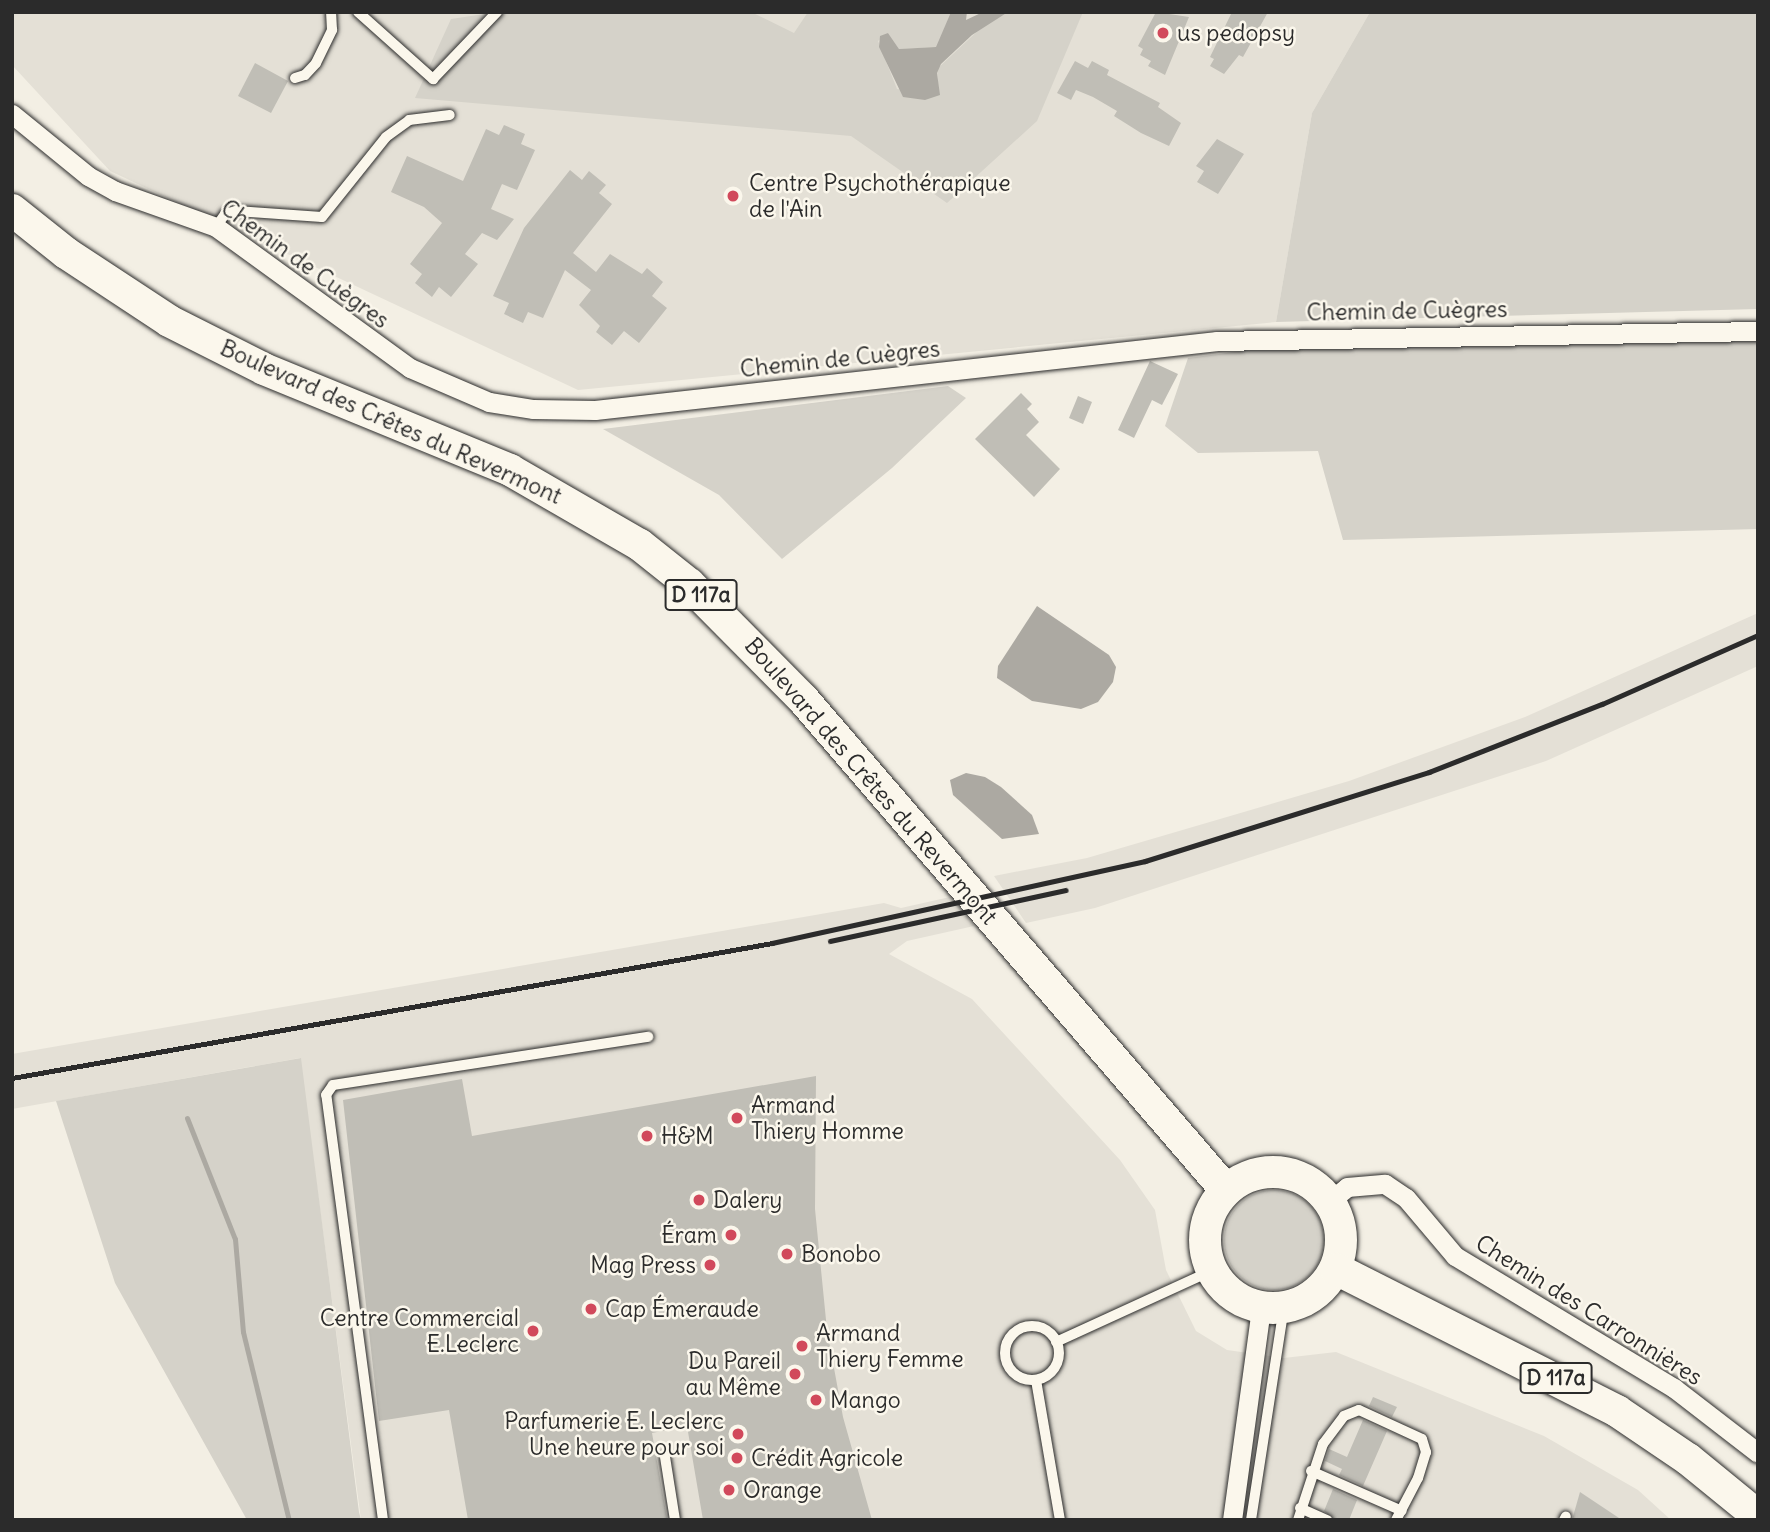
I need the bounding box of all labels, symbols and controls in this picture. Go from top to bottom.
place label: us pedopsy [1177,19,1295,47]
marker: us pedopsy [1155,25,1171,41]
place label: Centre Psychothérapique de l'Ain [749,169,1011,223]
marker: Centre Psychothérapique de l'Ain [723,186,743,206]
street label: Chemin de Cuègres [216,194,394,334]
street label: Chemin de Cuègres [1306,295,1508,327]
street label: Boulevard des Crêtes du Revermont [216,334,566,510]
street label: Chemin de Cuègres [739,335,941,383]
road number: D 117a [664,578,738,612]
street label: Boulevard des Crêtes du Revermont [739,632,1003,930]
place label: Armand Thiery Homme [751,1091,904,1145]
marker: Armand Thiery Homme [729,1110,745,1126]
place label: H&M [661,1122,714,1150]
marker: H&M [639,1128,655,1144]
place label: Dalery [713,1186,782,1214]
marker: Dalery [691,1192,707,1208]
place label: Éram [661,1221,717,1249]
marker: Éram [723,1227,739,1243]
street label: Chemin des Carronnières [1471,1229,1707,1391]
place label: Bonobo [801,1240,881,1268]
marker: Bonobo [779,1246,795,1262]
place label: Mag Press [590,1251,696,1279]
marker: Mag Press [702,1257,718,1273]
place label: Cap Émeraude [605,1295,759,1323]
marker: Cap Émeraude [583,1301,599,1317]
place label: Centre Commercial E.Leclerc [320,1304,519,1358]
place label: Armand Thiery Femme [816,1319,964,1373]
marker: Centre Commercial E.Leclerc [525,1323,541,1339]
marker: Armand Thiery Femme [794,1338,810,1354]
place label: Du Pareil au Même [686,1347,781,1401]
road number: D 117a [1519,1360,1593,1396]
marker: Du Pareil au Même [787,1366,803,1382]
place label: Mango [830,1386,901,1414]
marker: Mango [808,1392,824,1408]
place label: Parfumerie E. Leclerc Une heure pour soi [504,1407,724,1461]
marker: Parfumerie E. Leclerc Une heure pour soi [730,1426,746,1442]
place label: Crédit Agricole [751,1444,903,1472]
marker: Crédit Agricole [729,1450,745,1466]
place label: Orange [743,1476,822,1504]
marker: Orange [721,1482,737,1498]

